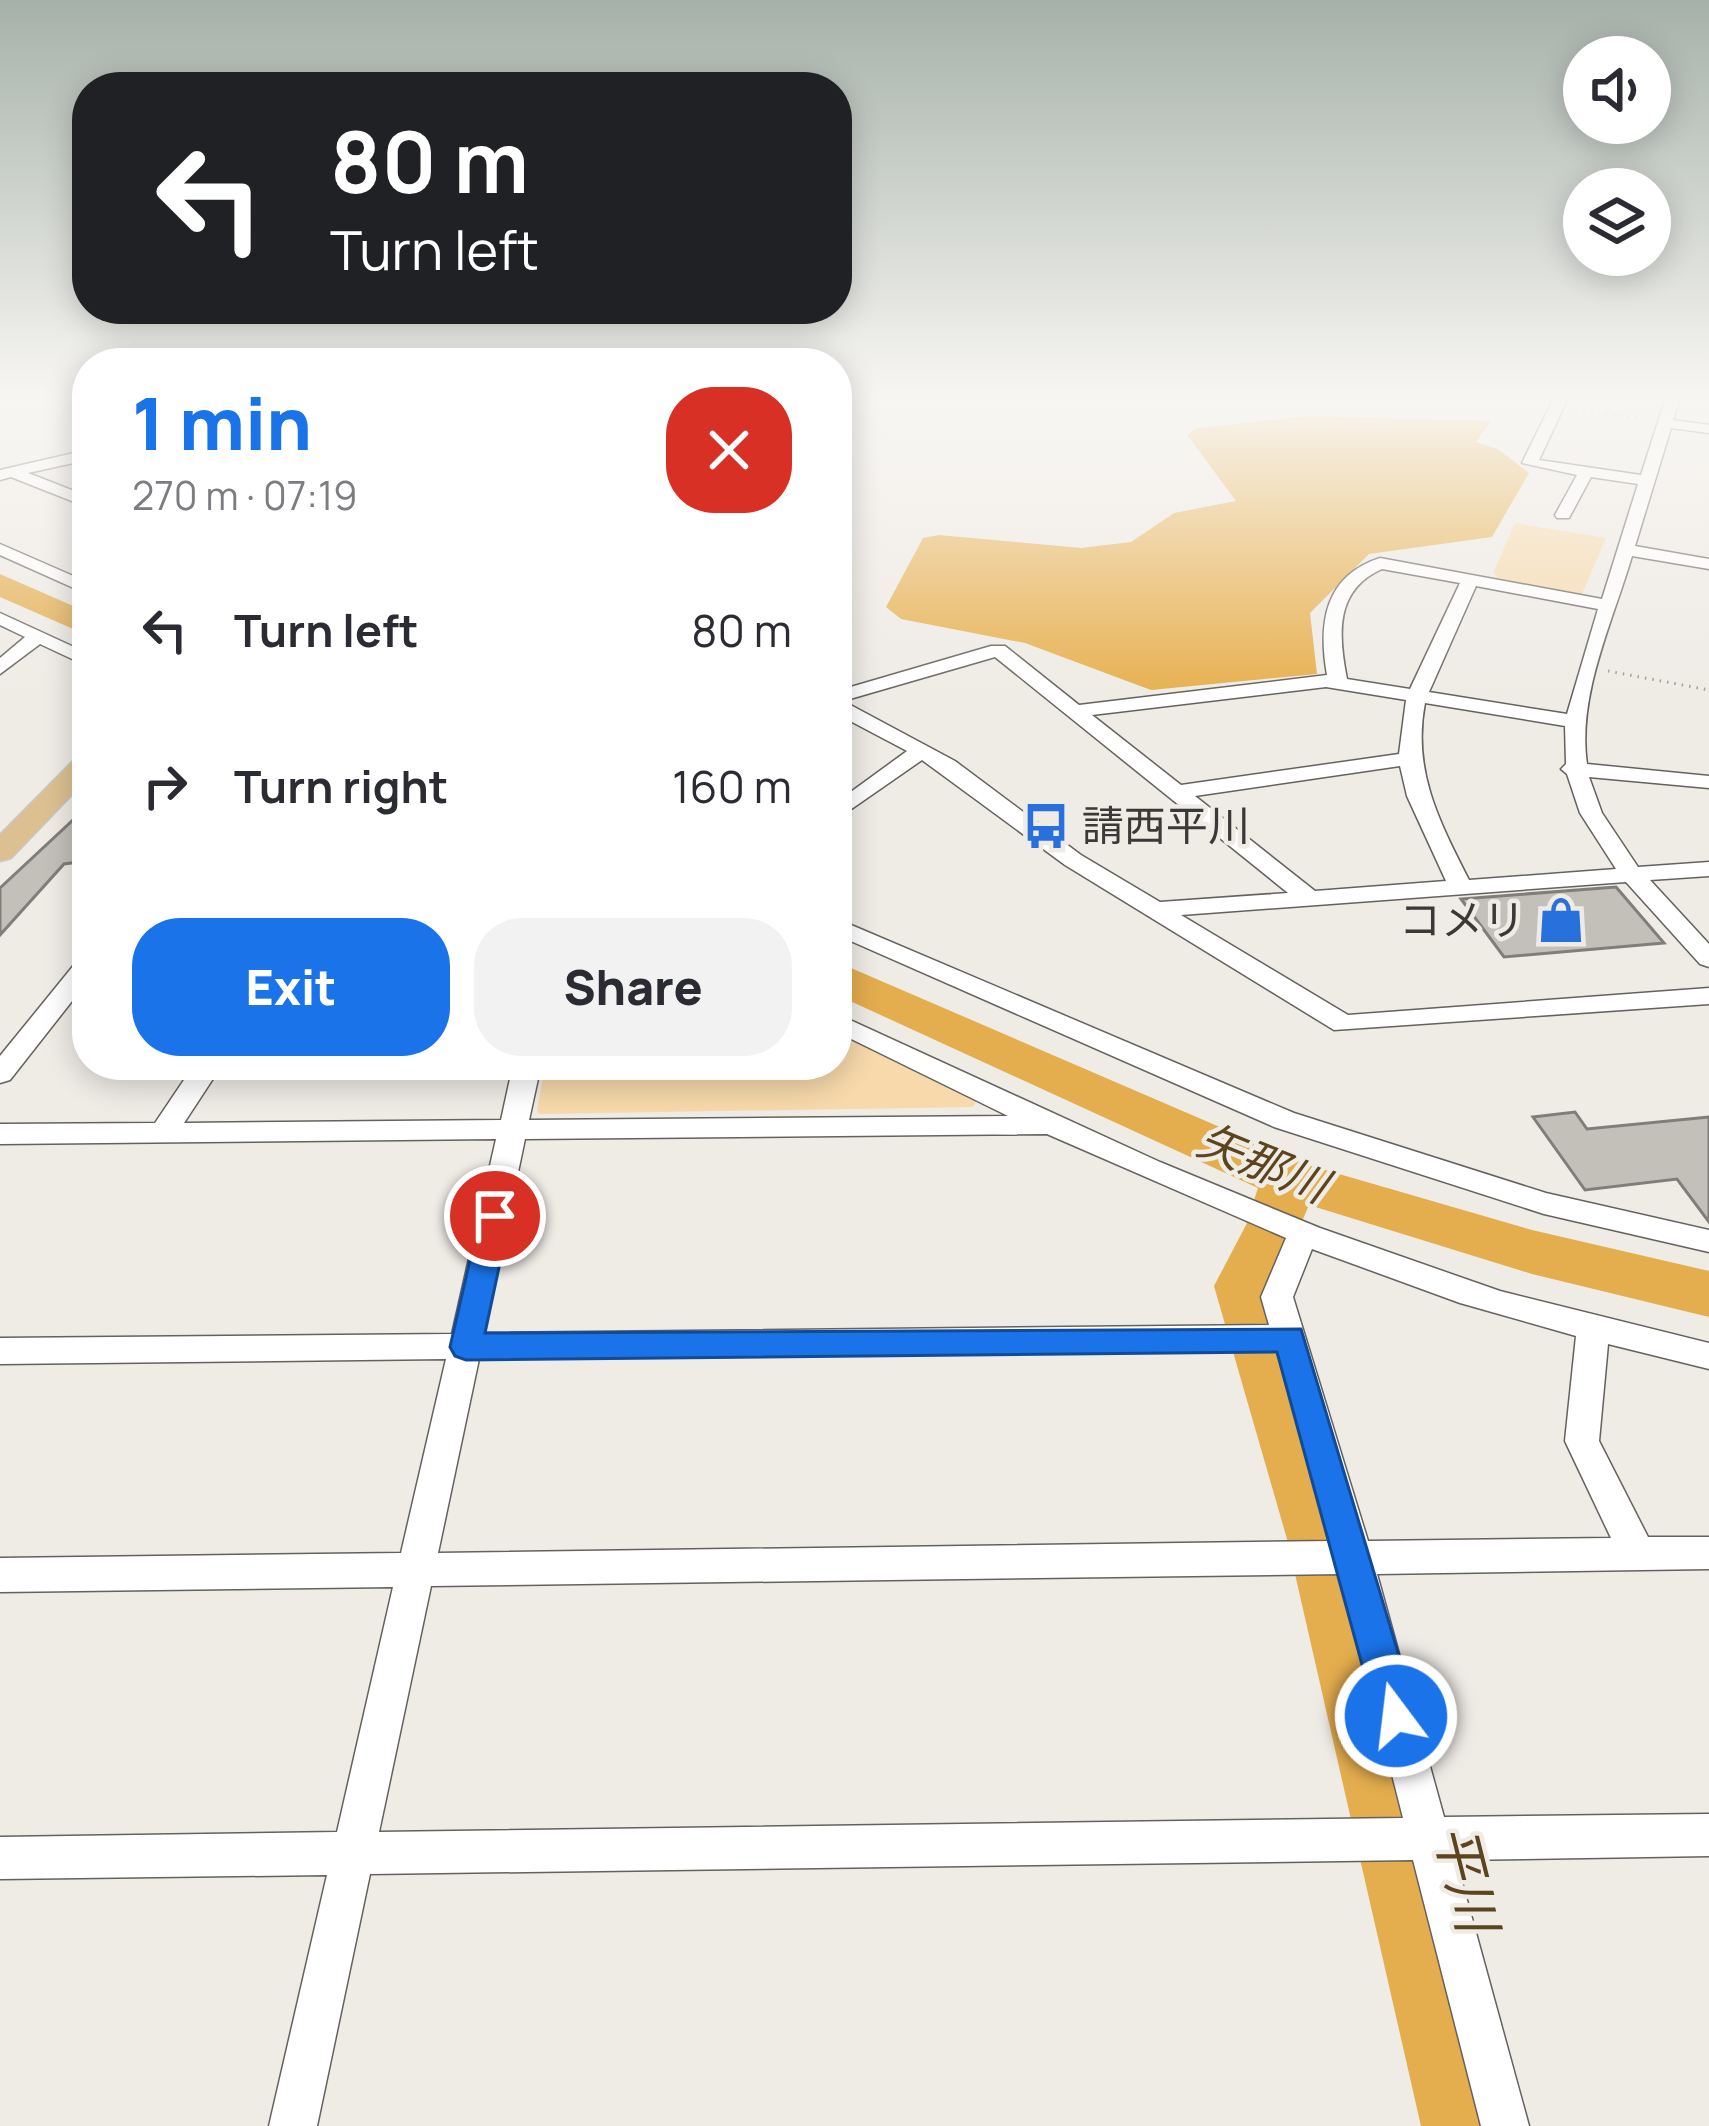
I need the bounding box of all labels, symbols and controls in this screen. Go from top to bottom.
map controls [1563,36,1671,276]
button: sound [1563,36,1671,144]
text: 80 m [330,103,529,218]
icon: left [132,120,288,276]
button: layers [1563,168,1671,276]
text: Turn left [330,212,539,286]
text: 1 min [132,373,312,472]
button: close [666,387,792,513]
text: 270 m · 07:19 [132,468,357,522]
icon: left [132,597,198,663]
text: Turn left [234,599,419,661]
text: 80 m [691,599,792,661]
icon: right [132,753,198,819]
text: Turn right [234,755,448,817]
text: 160 m [672,755,792,817]
place label: 請西平川 [1082,796,1250,854]
bus stop icon: 請西平川 [1021,801,1071,851]
place label: コメリ [1399,890,1525,948]
shop icon: コメリ [1536,895,1586,945]
button: Exit [132,918,450,1056]
button: Share [474,918,792,1056]
water label: 矢那川 [1189,1108,1341,1218]
pin [444,1165,546,1267]
icon: arrive [462,1183,528,1249]
position arrow [1333,1653,1459,1779]
water label: 平川 [1419,1816,1518,1944]

